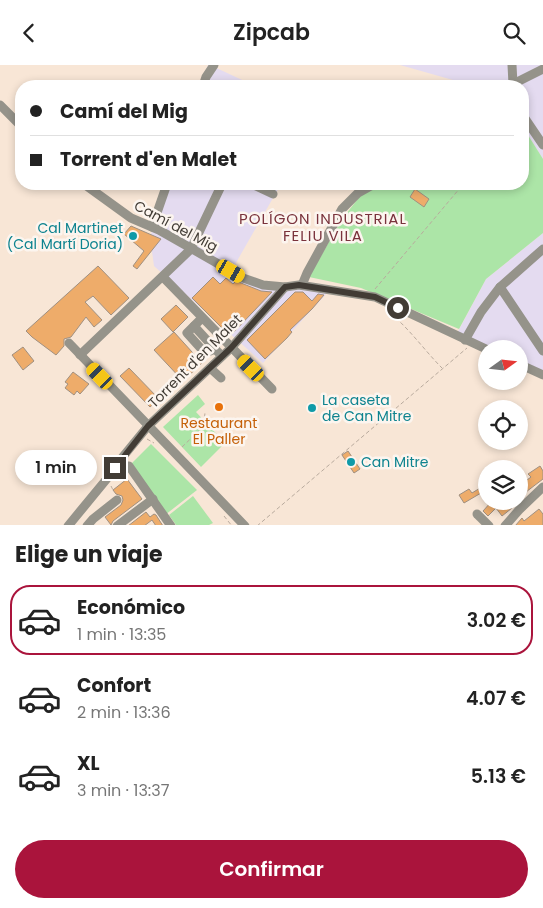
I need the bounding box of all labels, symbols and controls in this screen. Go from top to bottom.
text: Zipcab [233,17,310,48]
icon: back [15,19,43,47]
icon: search [500,19,528,47]
text: Camí del Mig [60,98,188,125]
text: Torrent d'en Malet [60,146,237,173]
street label: Camí del Mig [131,196,221,256]
district label: POLÍGON INDUSTRIAL FELIU VILA [239,208,407,246]
place label: Cal Martinet (Cal Martí Doria) [7,218,123,254]
marker: Cal Martinet (Cal Martí Doria) [127,230,139,242]
car [214,257,247,285]
route start [387,297,409,319]
street label: Torrent d'en Malet [144,310,246,412]
north arrow [478,340,528,390]
map controls [478,340,528,510]
car [235,352,266,384]
car [84,360,115,392]
place label: La caseta de Can Mitre [322,390,412,426]
button: locate [478,400,528,450]
marker: Restaurant El Paller [213,401,225,413]
marker: La caseta de Can Mitre [306,402,318,414]
place label: Restaurant El Paller [181,413,257,449]
callout: 1 min [15,451,98,485]
place label: Can Mitre [361,452,429,472]
text: 1 min [35,456,77,479]
marker: Can Mitre [345,456,357,468]
route end [104,457,126,479]
button: layers [478,460,528,510]
text: Elige un viaje [15,539,163,570]
text: Económico [77,594,185,621]
icon: car [17,598,62,643]
text: 3.02 € [467,607,526,634]
text: 1 min · 13:35 [77,623,166,646]
text: Confort [77,672,151,699]
icon: car [17,676,62,721]
text: 4.07 € [466,685,526,712]
text: 2 min · 13:36 [77,701,171,724]
text: XL [77,750,100,777]
icon: car [17,754,62,799]
text: 5.13 € [471,763,526,790]
text: 3 min · 13:37 [77,779,169,802]
button: Confirmar [15,840,528,898]

